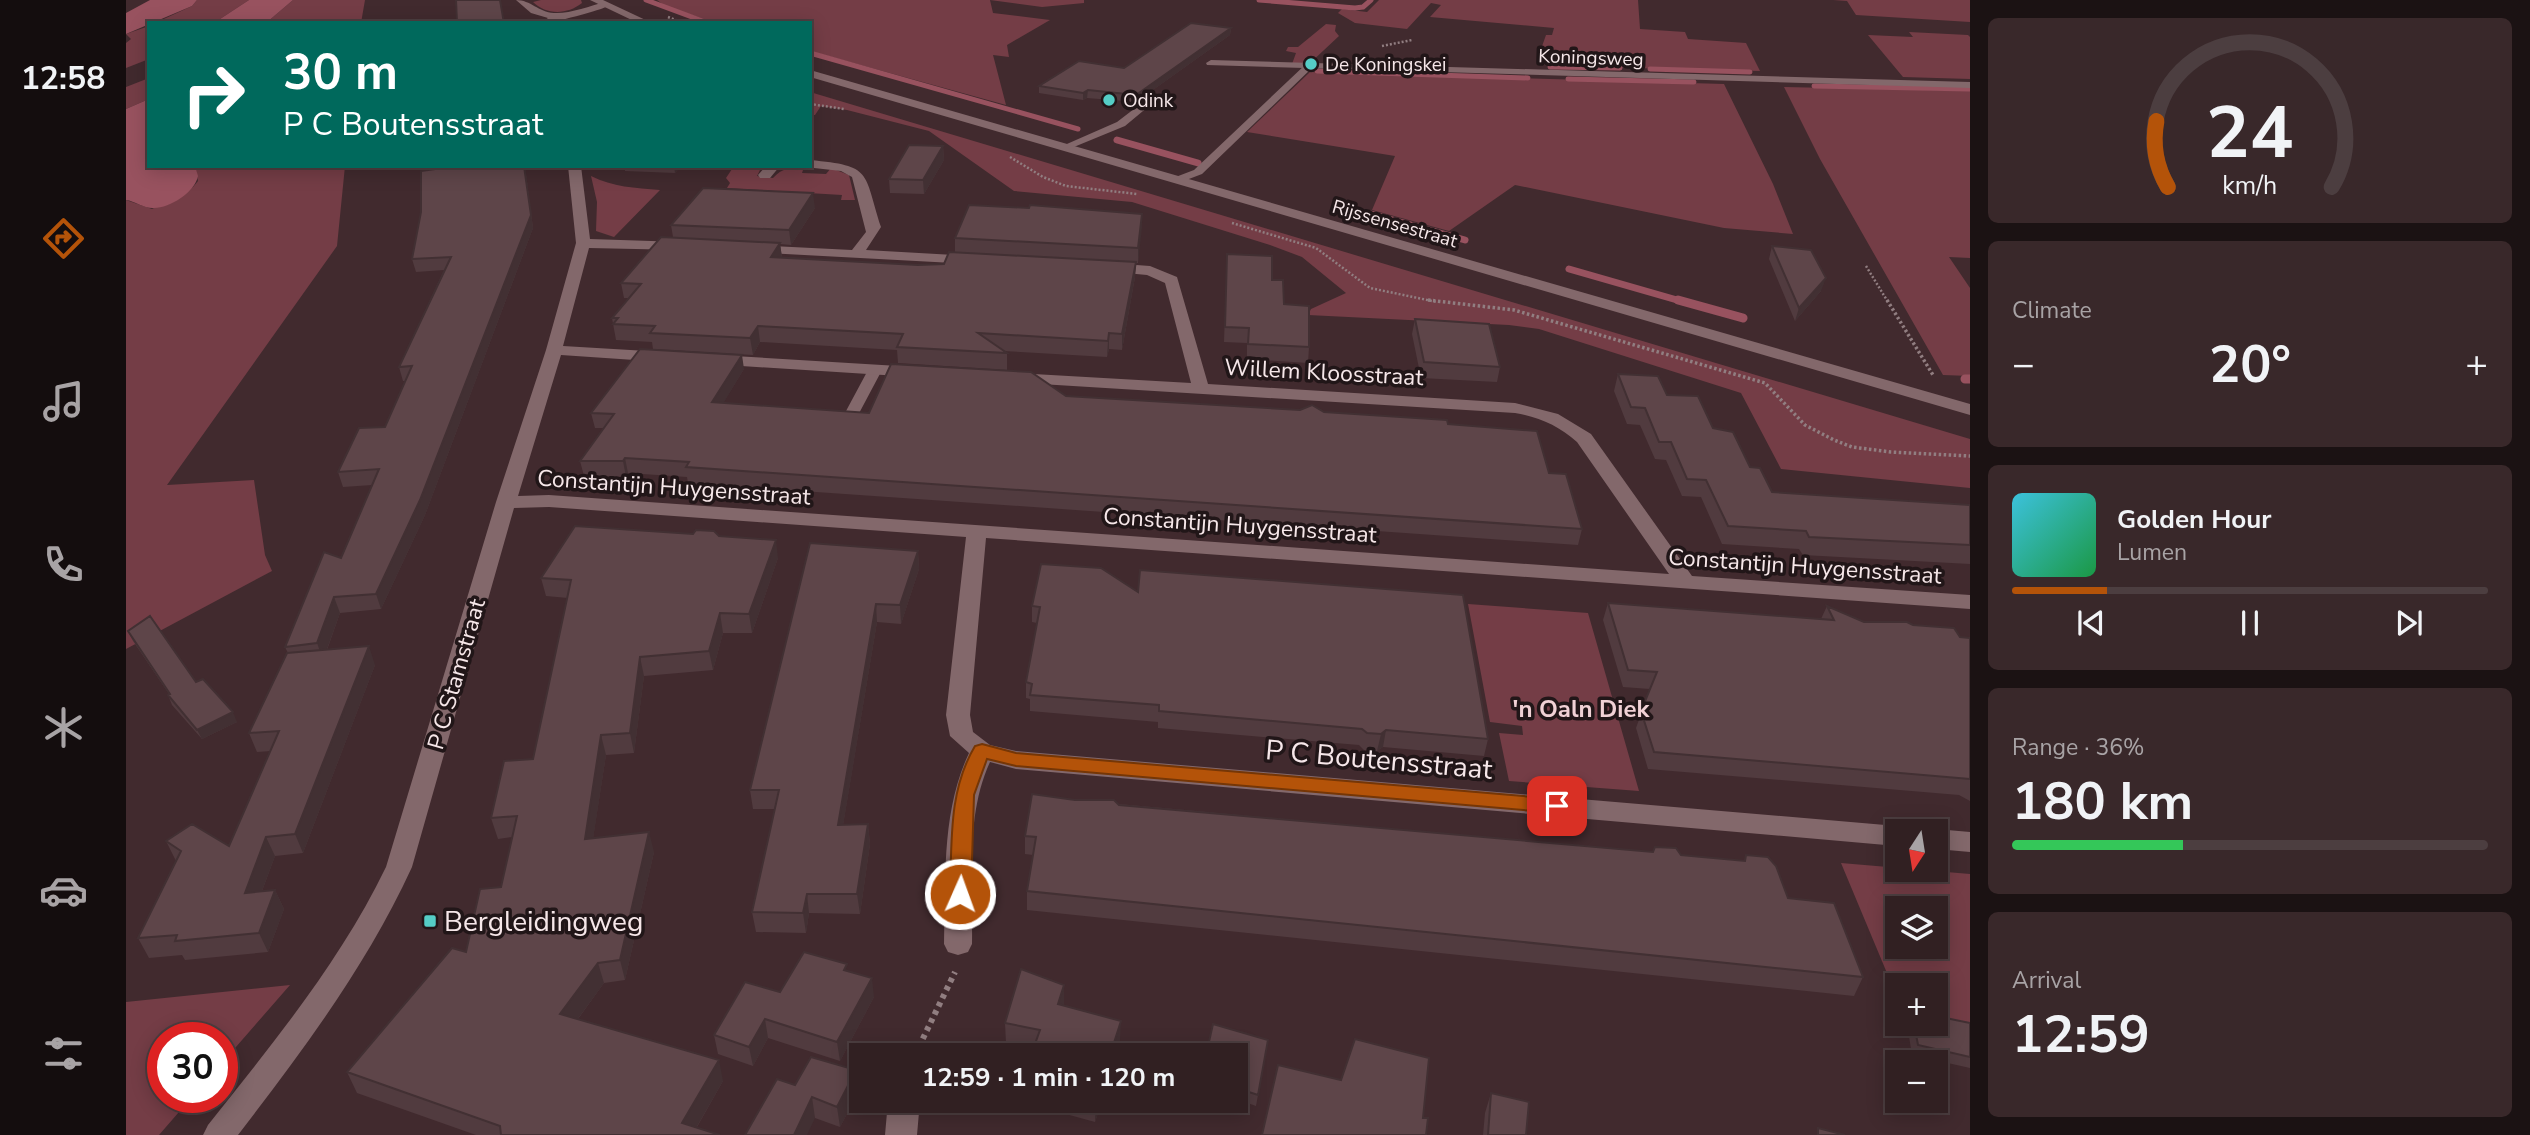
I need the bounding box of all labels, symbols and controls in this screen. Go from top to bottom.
text: 30 m [283,39,398,106]
street label: Koningsweg [1538,43,1644,73]
icon: right [168,49,259,140]
place label: De Koningskei [1325,52,1446,78]
marker: De Koningskei [1303,56,1319,72]
text: 12:58 [21,57,105,100]
text: 24 [2206,83,2294,183]
place label: Odink [1123,88,1174,114]
marker: Odink [1101,92,1117,108]
text: P C Boutensstraat [283,103,543,146]
text: km/h [2222,169,2278,203]
street label: Rijssensestraat [1329,194,1461,254]
icon: directions [39,214,88,263]
text: Climate [2012,295,2092,326]
text: 20° [2209,329,2291,400]
text: − [2012,339,2035,390]
text: + [2465,339,2488,390]
street label: Willem Kloosstraat [1224,352,1425,393]
icon: music [39,377,88,426]
street label: Constantijn Huygensstraat [536,462,813,513]
street label: Constantijn Huygensstraat [1102,500,1379,551]
text: Golden Hour [2117,502,2272,537]
text: Lumen [2117,537,2187,568]
icon: phone [39,540,88,589]
street label: Constantijn Huygensstraat [1667,541,1944,592]
street label: P C Stamstraat [420,594,493,753]
icon: previous [2072,604,2110,642]
icon: pause [2231,604,2269,642]
icon: next [2390,604,2428,642]
district label: 'n Oaln Diek [1513,693,1651,725]
icon: climate [39,703,88,752]
street label: P C Boutensstraat [1264,731,1494,789]
text: Range · 36% [2012,732,2144,763]
text: 180 km [2012,766,2193,837]
pin [1527,776,1587,836]
icon: arrive [1538,787,1576,825]
north arrow [1885,819,1948,882]
map controls [1885,819,1948,1113]
position arrow [923,857,997,931]
icon: car [39,866,88,915]
button: layers [1885,896,1948,959]
place label: Bergleidingweg [444,903,643,941]
marker: Bergleidingweg [422,913,438,929]
text: Arrival [2012,965,2081,996]
button: + [1885,973,1948,1036]
text: 12:59 [2012,999,2150,1070]
speed limit sign: 30 [147,1022,238,1113]
icon: filters [39,1029,88,1078]
button: − [1885,1050,1948,1113]
text: 12:59 · 1 min · 120 m [922,1060,1175,1095]

